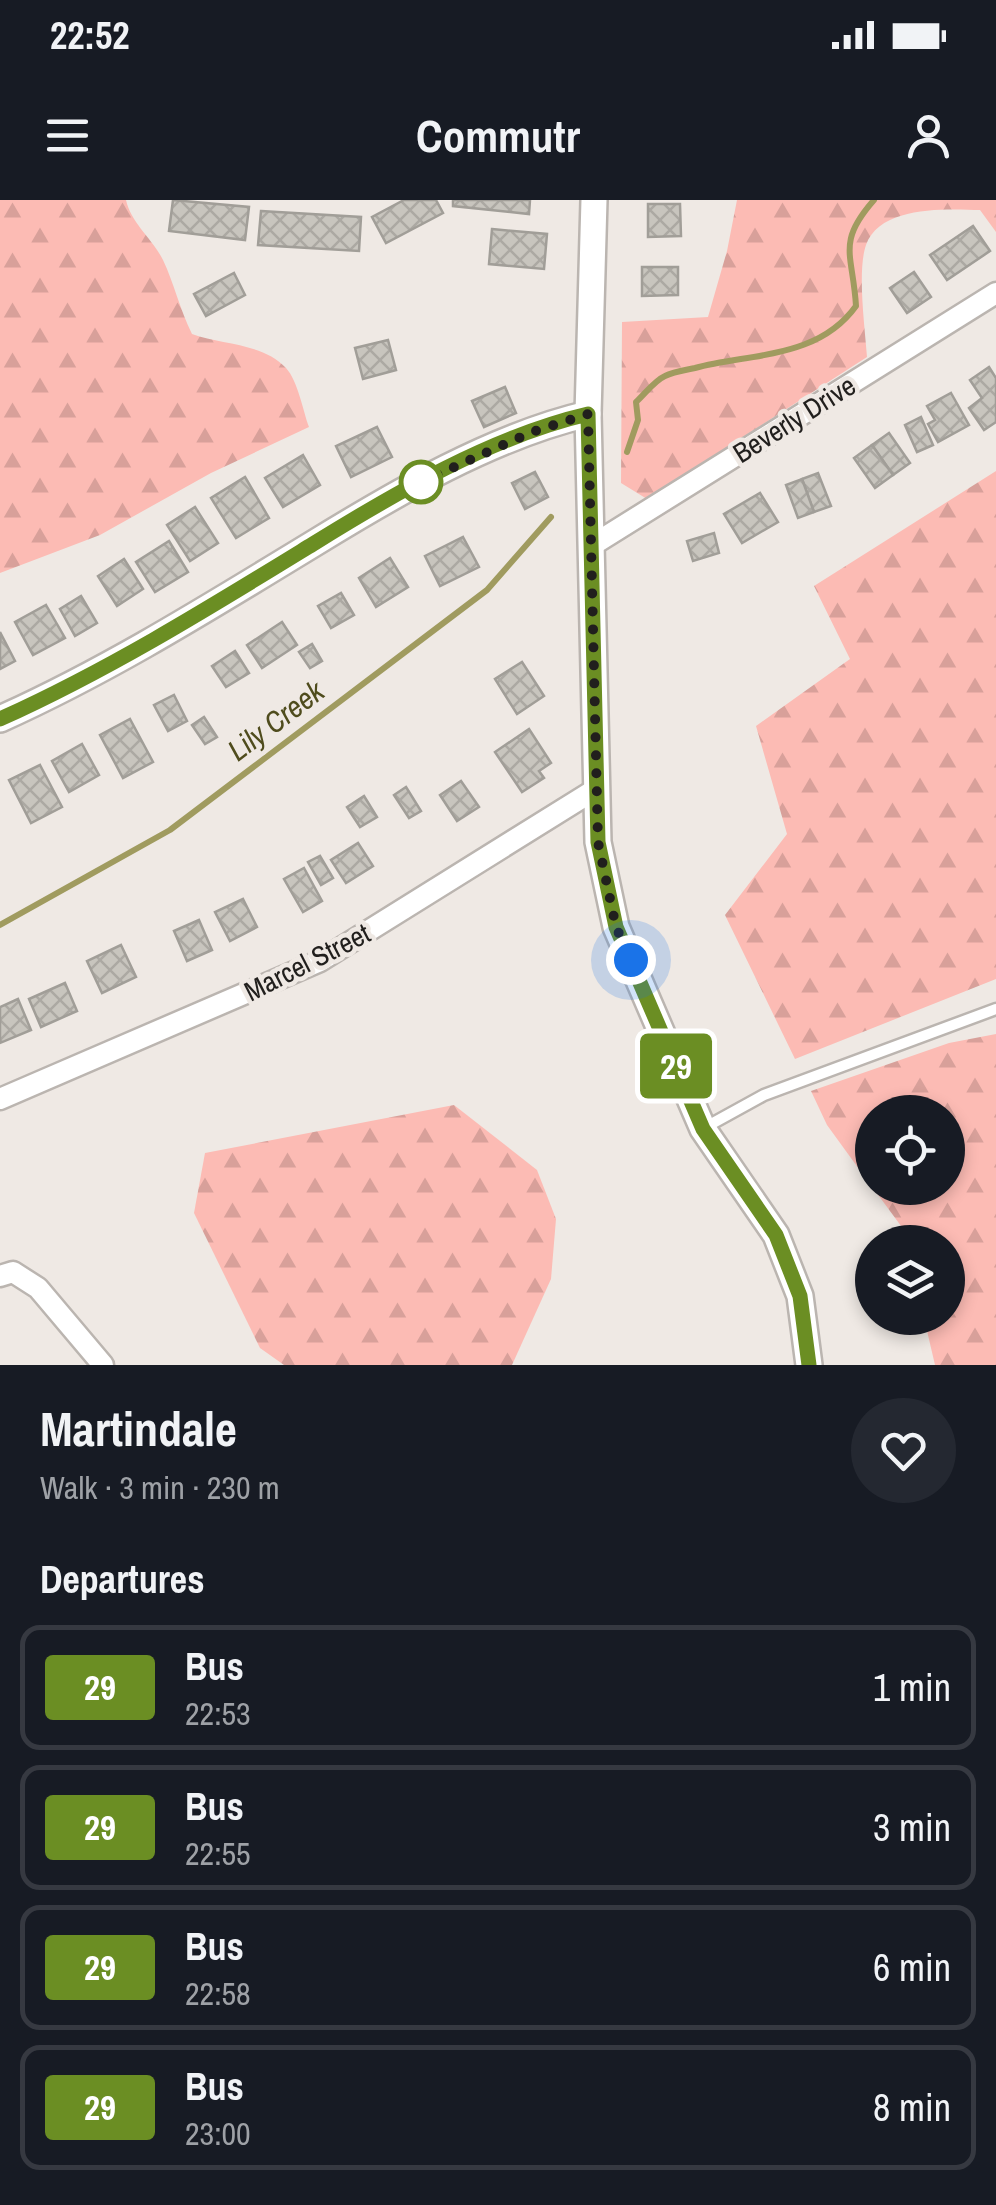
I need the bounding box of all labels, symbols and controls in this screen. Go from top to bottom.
text: 22:52 [50,10,130,61]
text: Commutr [416,105,580,166]
icon: menu [40,108,95,163]
icon: person [901,108,956,163]
street label: Beverly Drive [726,366,862,472]
unlabelled marker [400,461,442,503]
water label: Lily Creek [219,670,333,769]
street label: Marcel Street [238,914,376,1010]
your location [606,935,656,985]
line badge: 29 [631,1034,721,1098]
text: 29 [660,1043,692,1090]
map controls [855,1095,965,1335]
button: locate [855,1095,965,1205]
button: layers [855,1225,965,1335]
text: Martindale [40,1396,237,1461]
button: heart [851,1398,956,1503]
text: Walk · 3 min · 230 m [40,1466,280,1509]
text: Departures [40,1554,205,1605]
text: Bus [185,1641,244,1692]
text: 1 min [873,1662,951,1713]
text: 29 [84,1664,116,1711]
text: 22:53 [185,1692,251,1735]
text: Bus [185,1781,244,1832]
text: 3 min [873,1802,951,1853]
text: 29 [84,1804,116,1851]
text: 22:55 [185,1832,251,1875]
text: Bus [185,1921,244,1972]
text: 6 min [873,1942,951,1993]
text: 29 [84,1944,116,1991]
text: 22:58 [185,1972,251,2015]
text: Bus [185,2061,244,2112]
text: 8 min [873,2082,951,2133]
text: 29 [84,2084,116,2131]
text: 23:00 [185,2112,251,2155]

